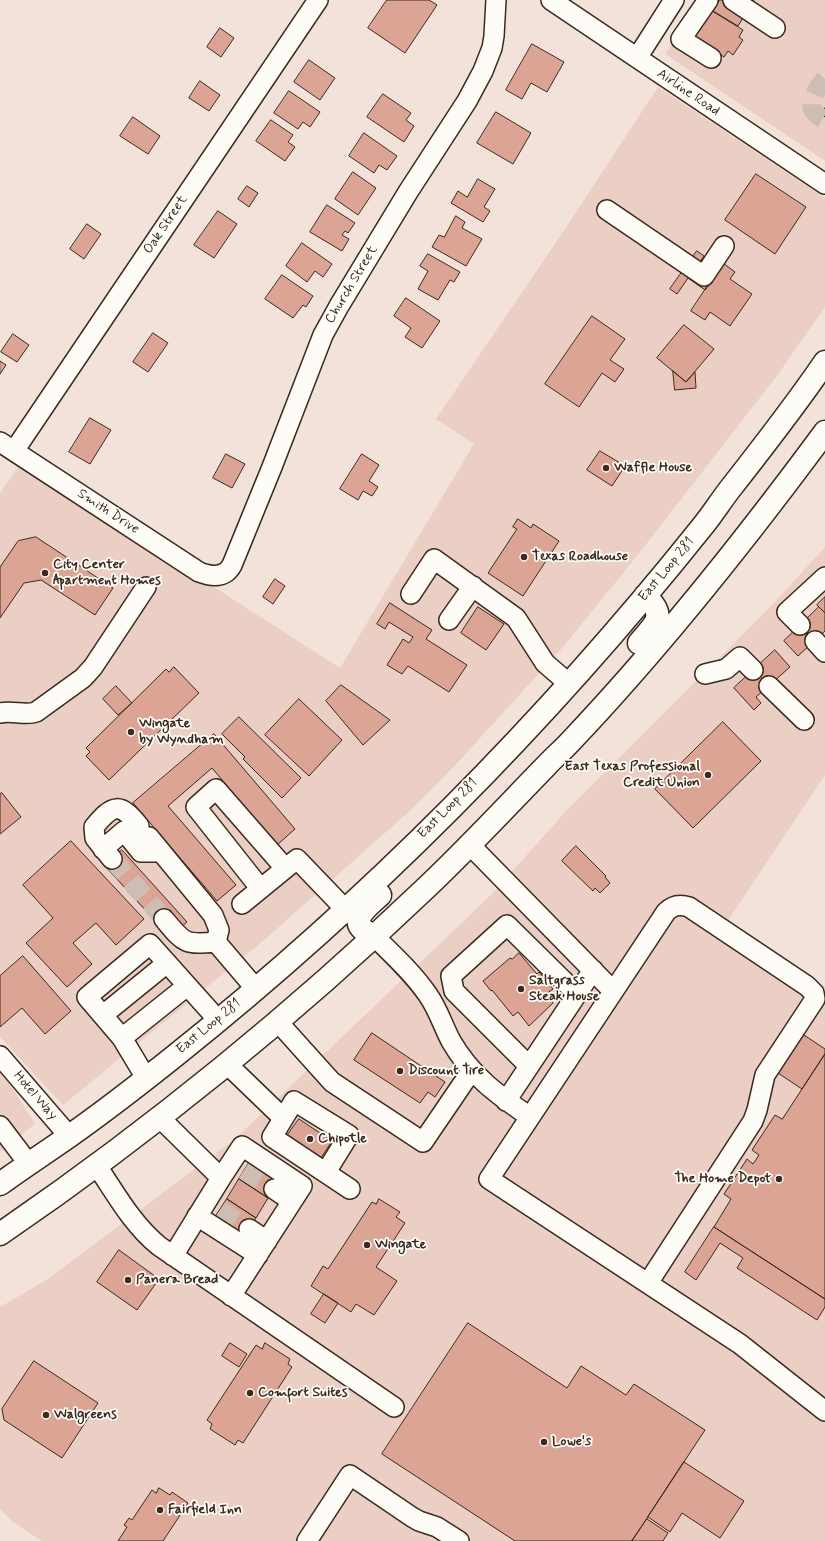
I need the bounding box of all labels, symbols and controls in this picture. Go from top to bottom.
street label: Airline Road [653,66,723,120]
street label: Oak Street [140,192,192,258]
street label: Church Street [322,243,382,327]
place label: Waffle House [614,460,692,476]
marker: Waffle House [601,463,611,473]
street label: Smith Drive [74,486,142,538]
street label: East Loop 281 [635,535,699,605]
place label: Texas Roadhouse [532,549,628,565]
marker: Texas Roadhouse [519,552,529,562]
place label: City Center Apartment Homes [53,557,161,590]
marker: City Center Apartment Homes [40,568,50,578]
place label: Wingate by Wyndham [139,716,224,748]
marker: Wingate by Wyndham [126,727,136,737]
place label: East Texas Professional Credit Union [565,759,700,792]
marker: East Texas Professional Credit Union [703,770,713,780]
street label: East Loop 281 [414,775,482,843]
place label: Saltgrass Steak House [529,973,600,1006]
marker: Saltgrass Steak House [516,984,526,994]
street label: East Loop 281 [173,996,245,1058]
place label: Discount Tire [408,1063,484,1079]
marker: Discount Tire [395,1066,405,1076]
street label: Hotel Way [9,1068,61,1124]
place label: Chipotle [318,1131,367,1147]
marker: Chipotle [305,1134,315,1144]
place label: The Home Depot [674,1171,771,1187]
marker: The Home Depot [774,1174,784,1184]
place label: Wingate [375,1237,426,1253]
marker: Wingate [362,1240,372,1250]
place label: Panera Bread [136,1272,218,1288]
marker: Panera Bread [123,1275,133,1285]
place label: Comfort Suites [258,1385,347,1401]
marker: Comfort Suites [245,1388,255,1398]
place label: Walgreens [54,1407,117,1423]
marker: Walgreens [41,1410,51,1420]
place label: Lowe's [552,1434,591,1450]
marker: Lowe's [539,1437,549,1447]
place label: Fairfield Inn [168,1502,242,1518]
marker: Fairfield Inn [155,1505,165,1515]

